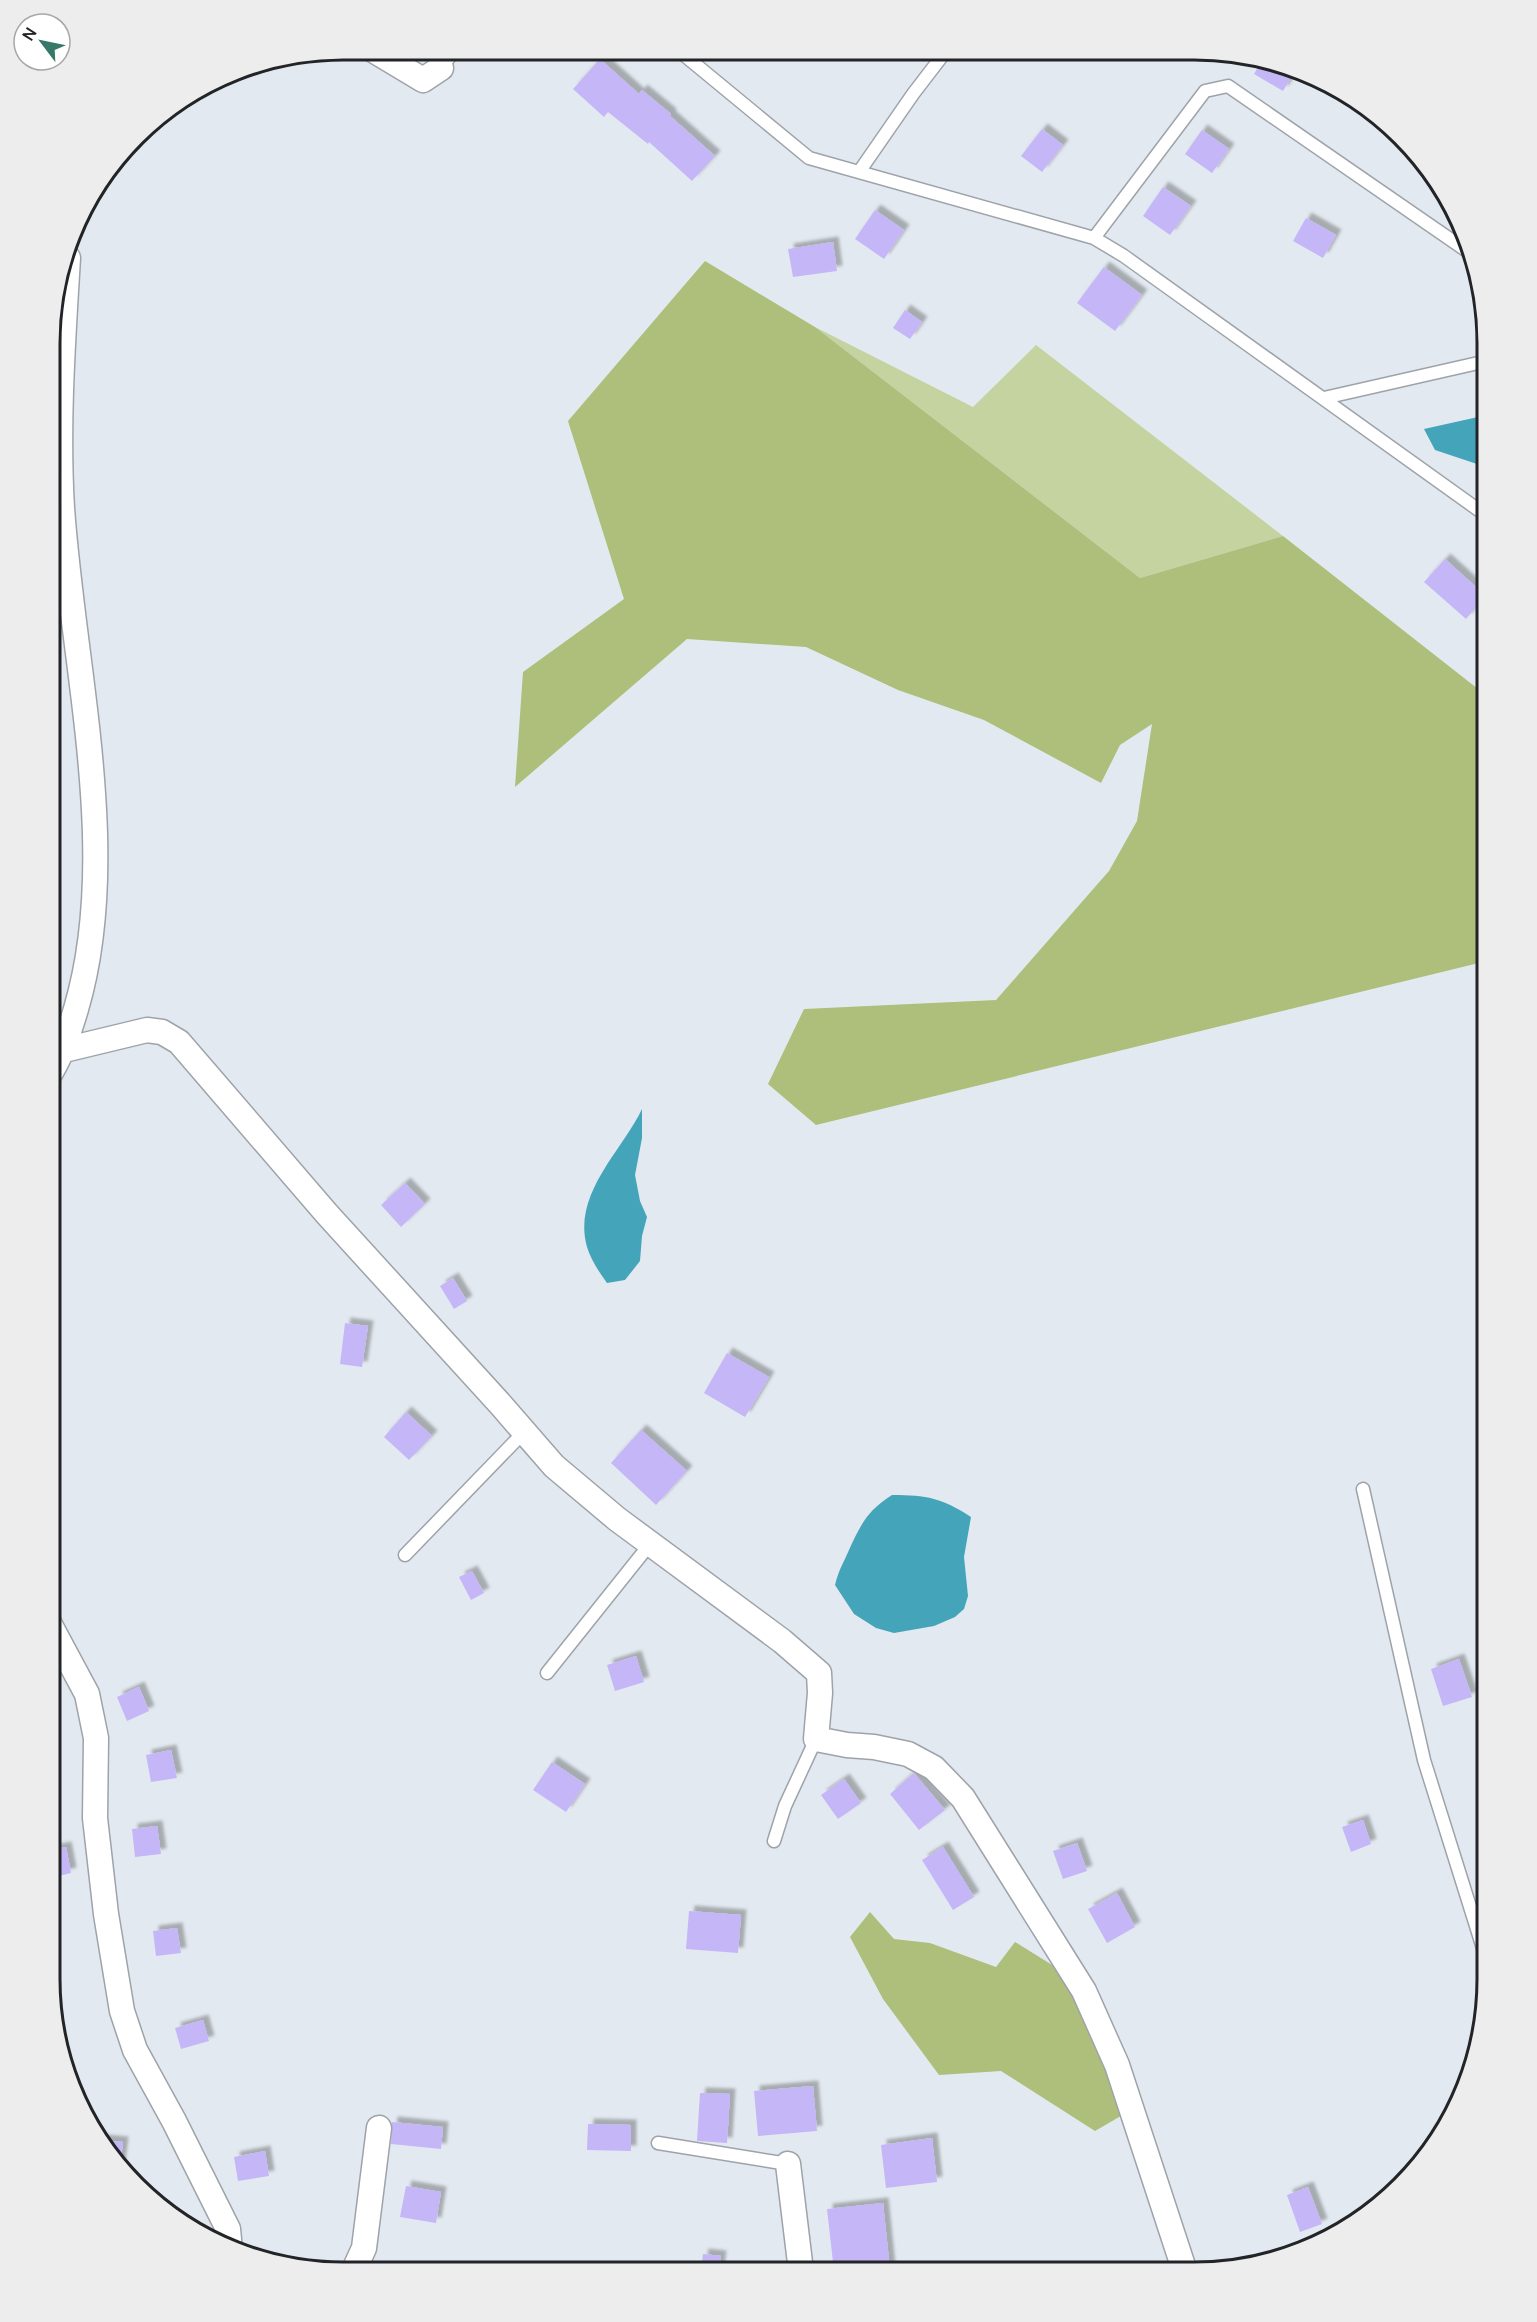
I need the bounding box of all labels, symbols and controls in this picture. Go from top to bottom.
north arrow [12,12,72,72]
text: N [17,23,42,45]

